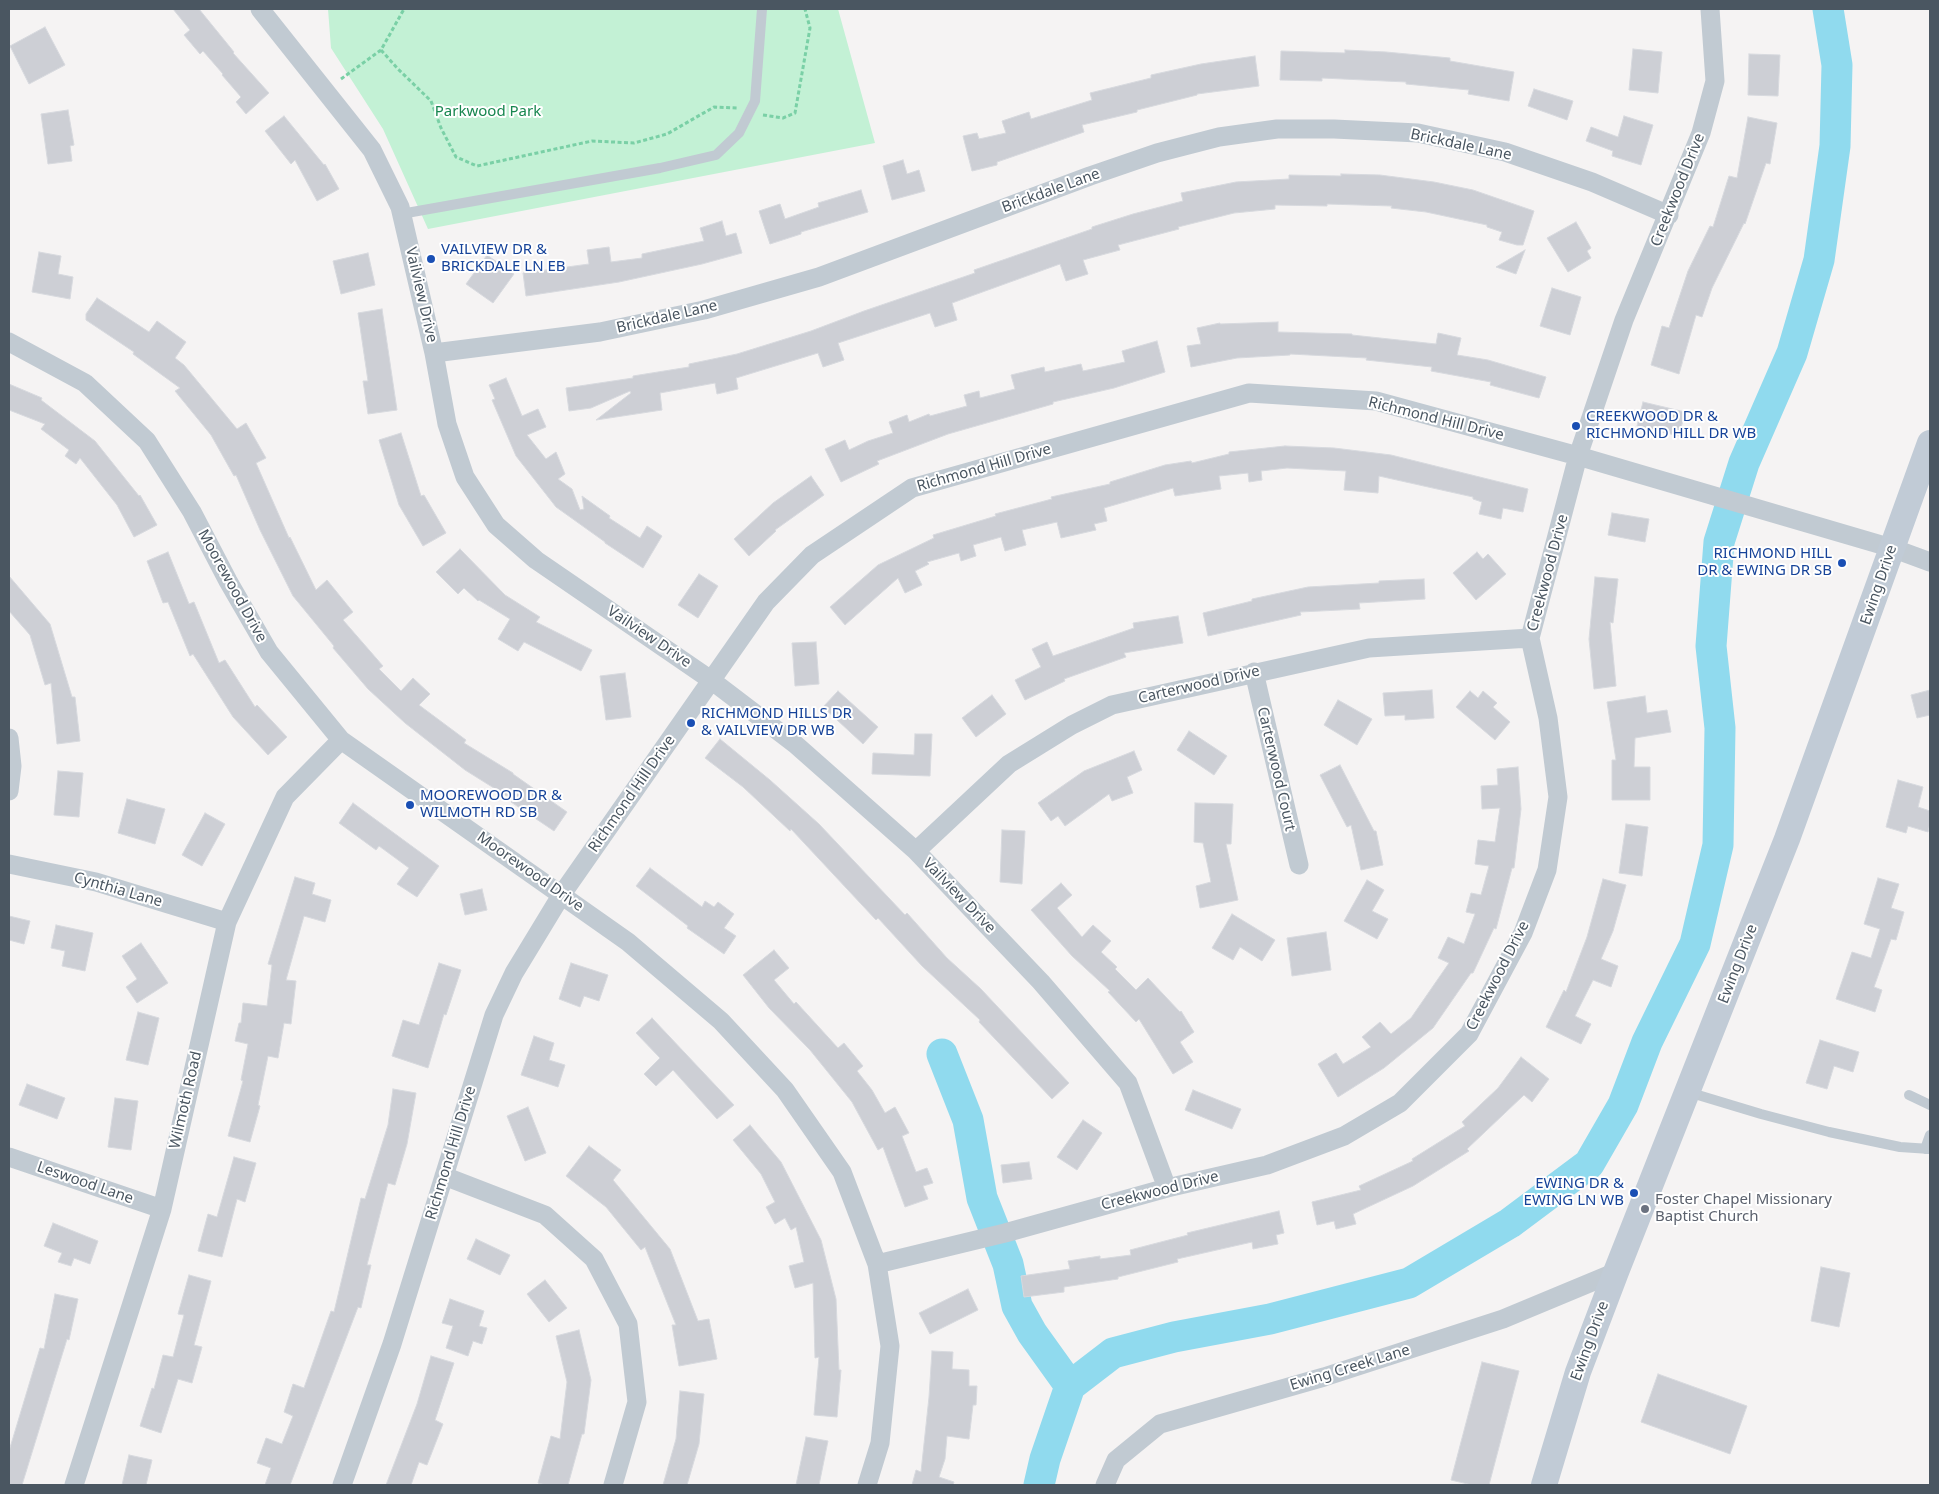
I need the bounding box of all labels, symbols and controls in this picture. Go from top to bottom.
park label: Parkwood Park [435,103,541,121]
street label: Brickdale Lane [1409,125,1513,165]
street label: Creekwood Drive [1647,131,1709,249]
street label: Brickdale Lane [1000,165,1102,217]
place label: VAILVIEW DR & BRICKDALE LN EB [441,241,566,276]
street label: Vailview Drive [401,246,441,344]
marker: VAILVIEW DR & BRICKDALE LN EB [425,253,437,265]
street label: Brickdale Lane [615,297,719,337]
street label: Richmond Hill Drive [1366,393,1506,445]
place label: CREEKWOOD DR & RICHMOND HILL DR WB [1586,408,1756,443]
marker: CREEKWOOD DR & RICHMOND HILL DR WB [1570,420,1582,432]
street label: Richmond Hill Drive [915,440,1053,496]
street label: Creekwood Drive [1524,512,1572,634]
street label: Moorewood Drive [194,527,270,645]
street label: Ewing Drive [1857,543,1901,627]
place label: RICHMOND HILL DR & EWING DR SB [1697,545,1832,580]
marker: RICHMOND HILL DR & EWING DR SB [1836,557,1848,569]
street label: Vailview Drive [604,602,694,672]
street label: Carterwood Drive [1136,662,1262,708]
place label: RICHMOND HILLS DR & VAILVIEW DR WB [701,705,852,740]
street label: Carterwood Court [1253,705,1299,833]
marker: RICHMOND HILLS DR & VAILVIEW DR WB [685,717,697,729]
street label: Richmond Hill Drive [585,732,679,856]
place label: MOOREWOOD DR & WILMOTH RD SB [420,787,562,822]
marker: MOOREWOOD DR & WILMOTH RD SB [404,799,416,811]
street label: Moorewood Drive [473,829,587,915]
street label: Vailview Drive [919,855,999,937]
street label: Cynthia Lane [72,869,164,911]
street label: Creekwood Drive [1463,918,1533,1034]
street label: Ewing Drive [1715,922,1761,1006]
street label: Wilmoth Road [166,1050,206,1150]
street label: Richmond Hill Drive [422,1084,480,1222]
street label: Leswood Lane [35,1158,135,1208]
street label: Creekwood Drive [1099,1168,1221,1214]
place label: EWING DR & EWING LN WB [1524,1175,1624,1210]
marker: EWING DR & EWING LN WB [1628,1187,1640,1199]
place label: Foster Chapel Missionary Baptist Church [1655,1191,1832,1226]
marker: Foster Chapel Missionary Baptist Church [1639,1203,1651,1215]
street label: Ewing Drive [1567,1299,1613,1383]
street label: Ewing Creek Lane [1288,1341,1412,1395]

